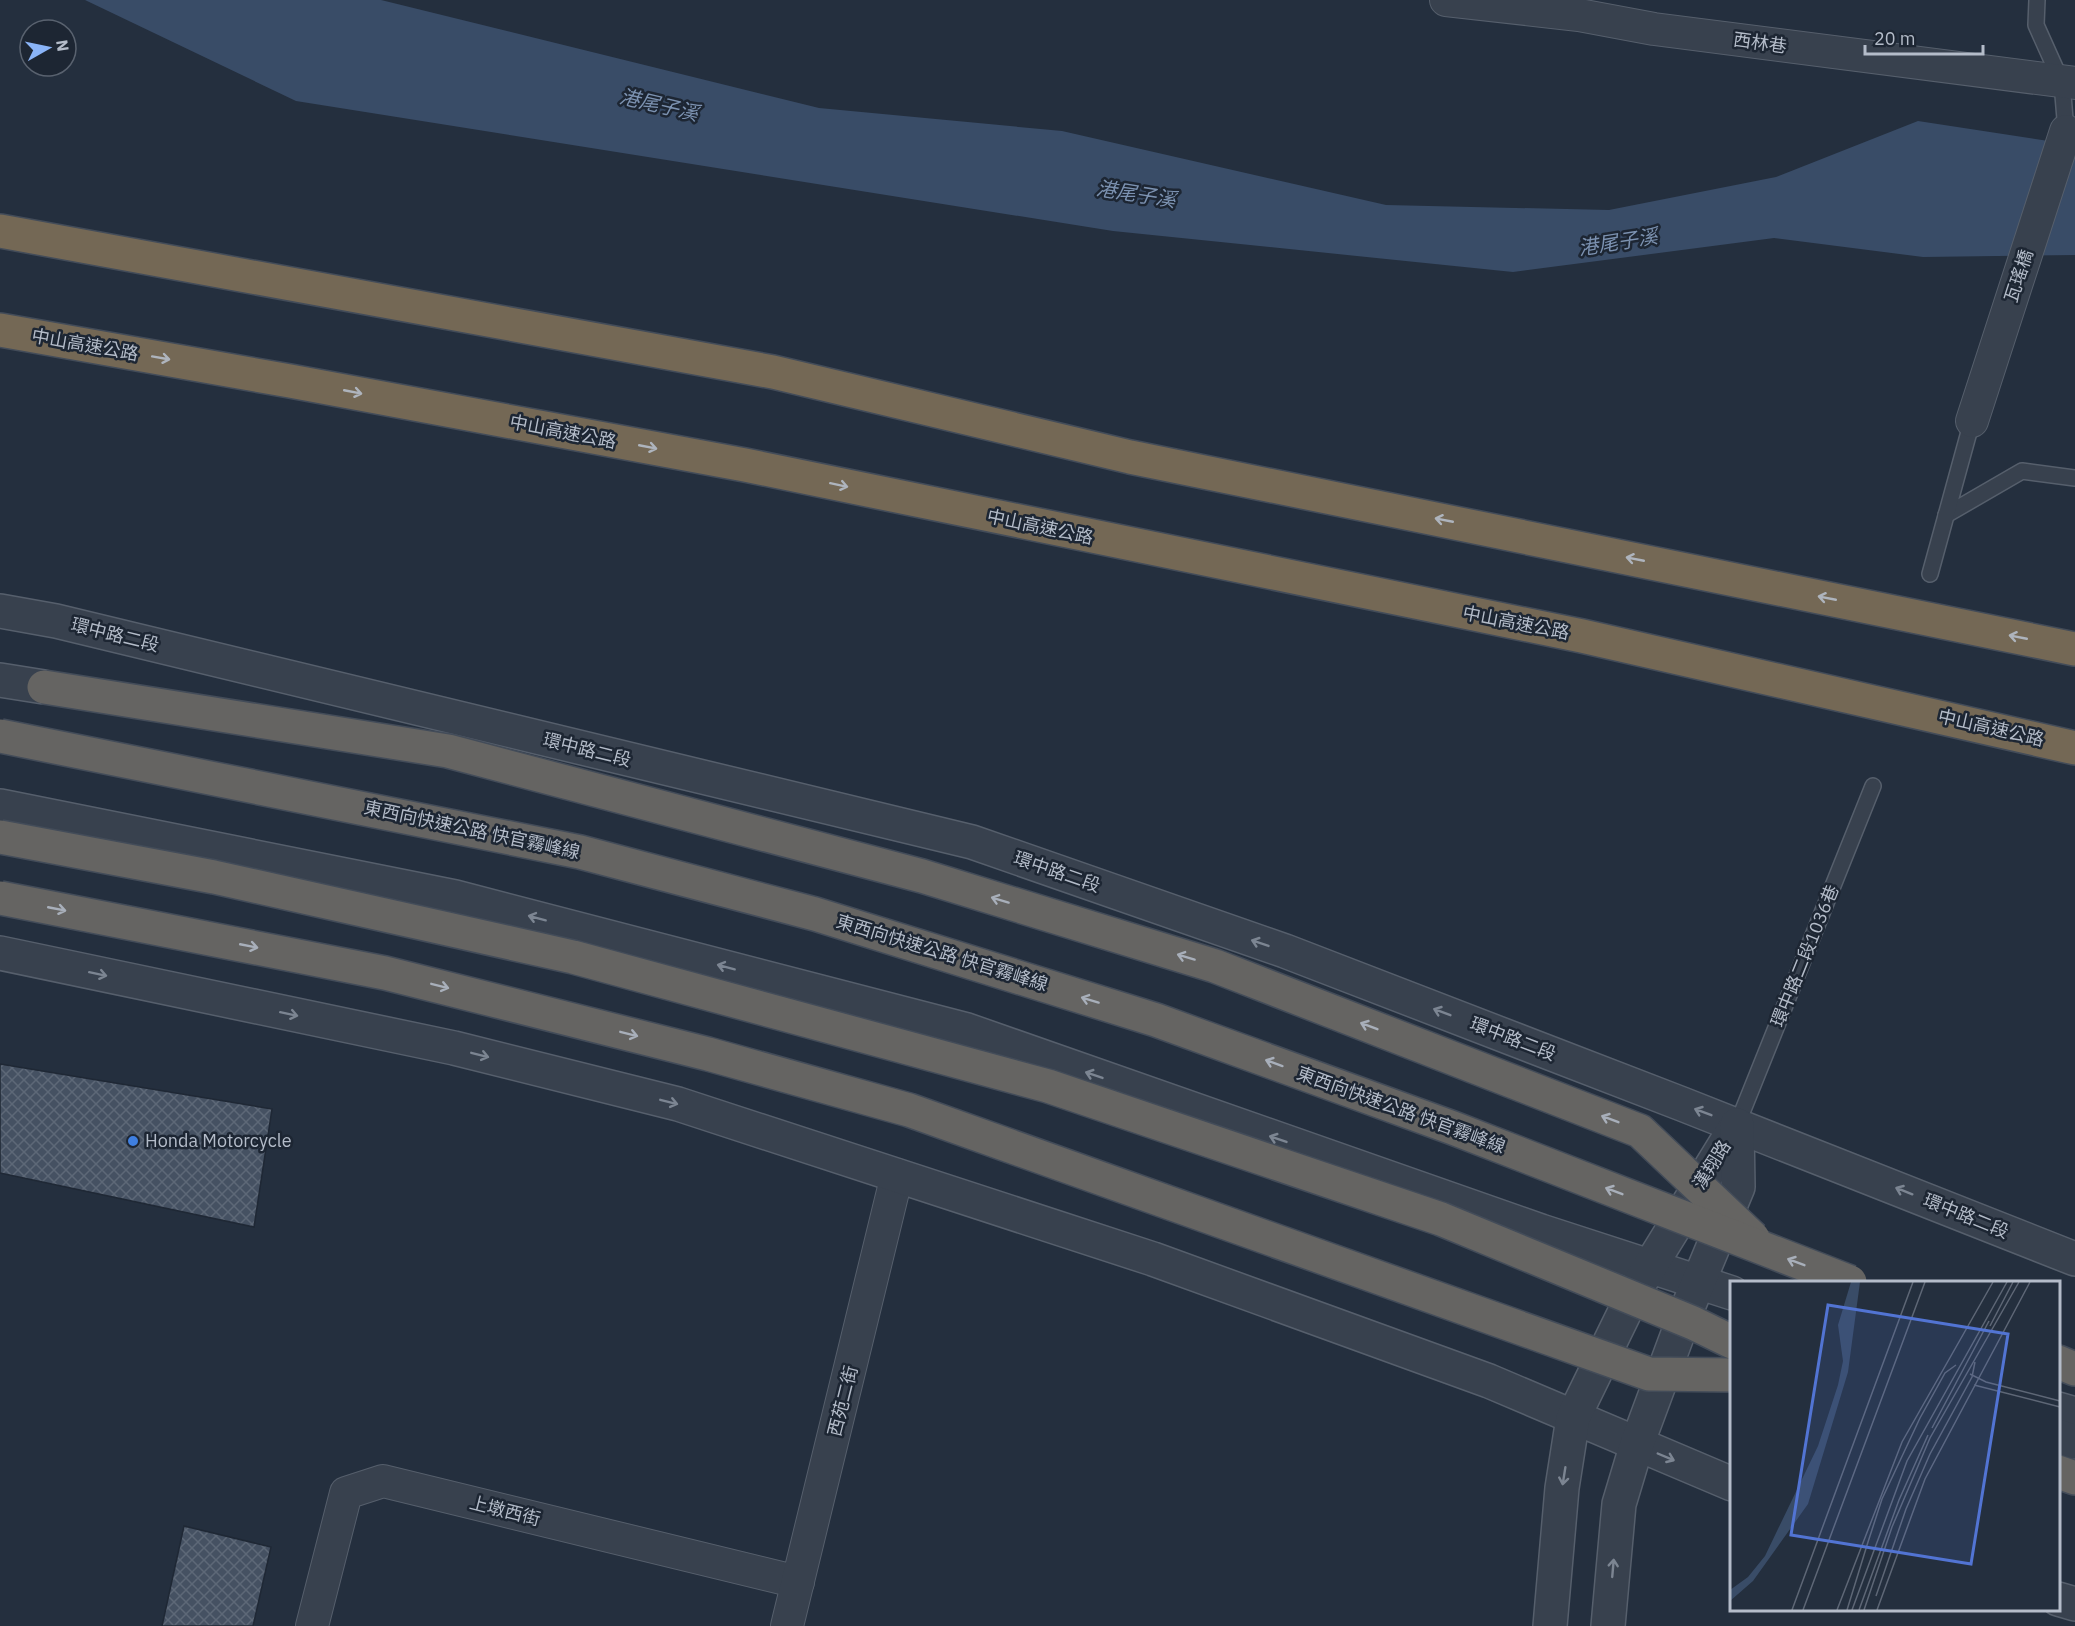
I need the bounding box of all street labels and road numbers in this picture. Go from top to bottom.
street label: 西林巷 [1732,27,1788,58]
street label: 瓦瑤橋 [1999,247,2038,305]
street label: 中山高速公路 [30,324,140,365]
street label: 中山高速公路 [508,410,618,453]
street label: 中山高速公路 [985,504,1095,549]
street label: 中山高速公路 [1461,601,1571,644]
street label: 環中路二段 [69,612,162,657]
street label: 中山高速公路 [1936,704,2046,751]
street label: 環中路二段 [541,727,634,772]
street label: 東西向快速公路 快官霧峰線 [362,795,582,864]
street label: 環中路二段 [1011,846,1103,897]
street label: 環中路二段1036巷 [1766,881,1844,1030]
street label: 東西向快速公路 快官霧峰線 [833,909,1051,996]
street label: 環中路二段 [1467,1012,1559,1065]
street label: 東西向快速公路 快官霧峰線 [1294,1061,1509,1158]
street label: 漢翔路 [1688,1136,1736,1194]
street label: 環中路二段 [1920,1188,2012,1243]
street label: 西苑二街 [823,1363,862,1439]
street label: 上墩西街 [467,1491,543,1530]

